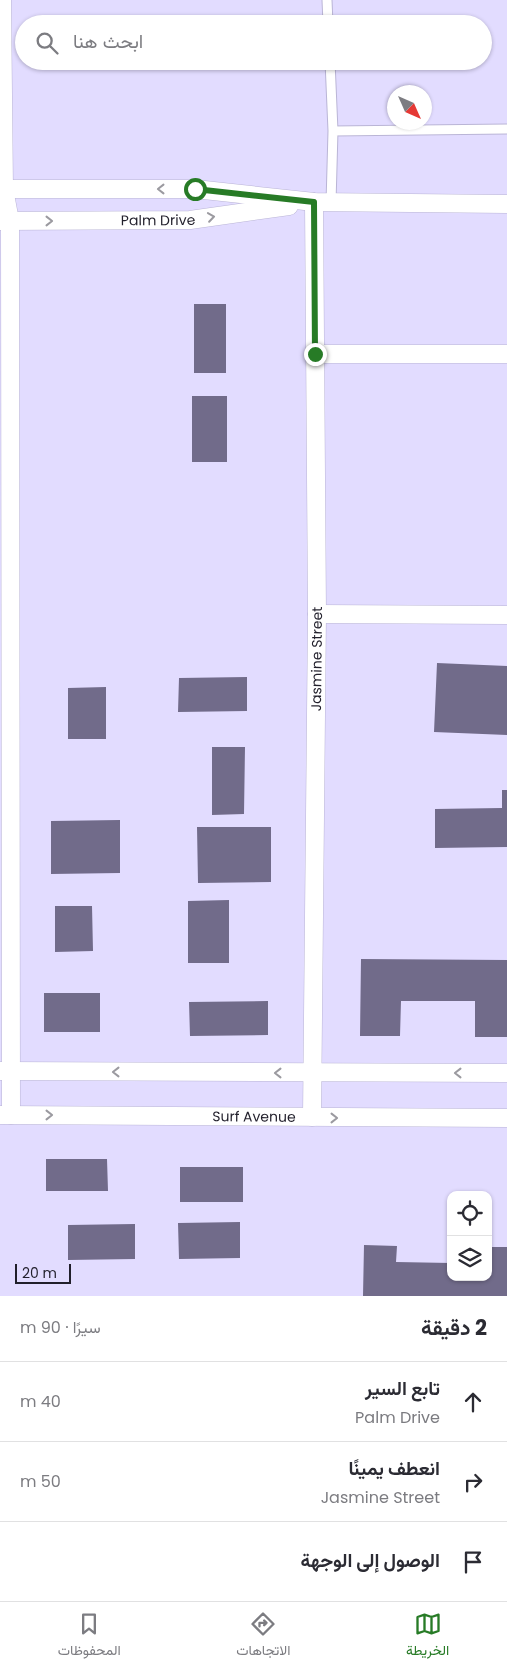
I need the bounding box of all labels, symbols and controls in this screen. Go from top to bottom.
search box [15,15,492,70]
text: ابحث هنا [73,28,143,55]
icon: search [33,29,61,57]
north arrow [387,85,432,130]
route start [184,178,207,201]
one-way arrow [157,184,165,194]
street label: Palm Drive [121,209,197,230]
one-way arrow [207,212,215,223]
one-way arrow [45,216,53,226]
route end [304,343,327,366]
street label: Jasmine Street [306,607,327,711]
one-way arrow [112,1067,120,1077]
one-way arrow [274,1068,282,1078]
one-way arrow [454,1068,462,1078]
street label: Surf Avenue [212,1106,296,1127]
one-way arrow [45,1110,53,1121]
one-way arrow [330,1113,338,1123]
map controls [447,1191,492,1281]
button: locate [447,1191,492,1236]
button: layers [447,1236,492,1281]
scale bar [15,1261,71,1284]
text: 20 m [22,1263,57,1283]
text: 2 دقيقة [421,1313,487,1342]
text: سيرًا · 90 m [20,1316,101,1339]
text: تابع السير [365,1375,440,1402]
icon: ahead [459,1388,487,1416]
text: 40 m [20,1390,61,1413]
text: Palm Drive [355,1406,440,1429]
text: انعطف يمينًا [348,1455,440,1482]
icon: right [459,1468,487,1496]
text: 50 m [20,1470,61,1493]
text: Jasmine Street [321,1486,440,1509]
text: الوصول إلى الوجهة [301,1547,440,1574]
icon: arrive [459,1548,487,1576]
tab: المحفوظات [58,1610,121,1663]
tab: الاتجاهات [236,1610,291,1663]
tab: الخريطة [406,1610,449,1663]

